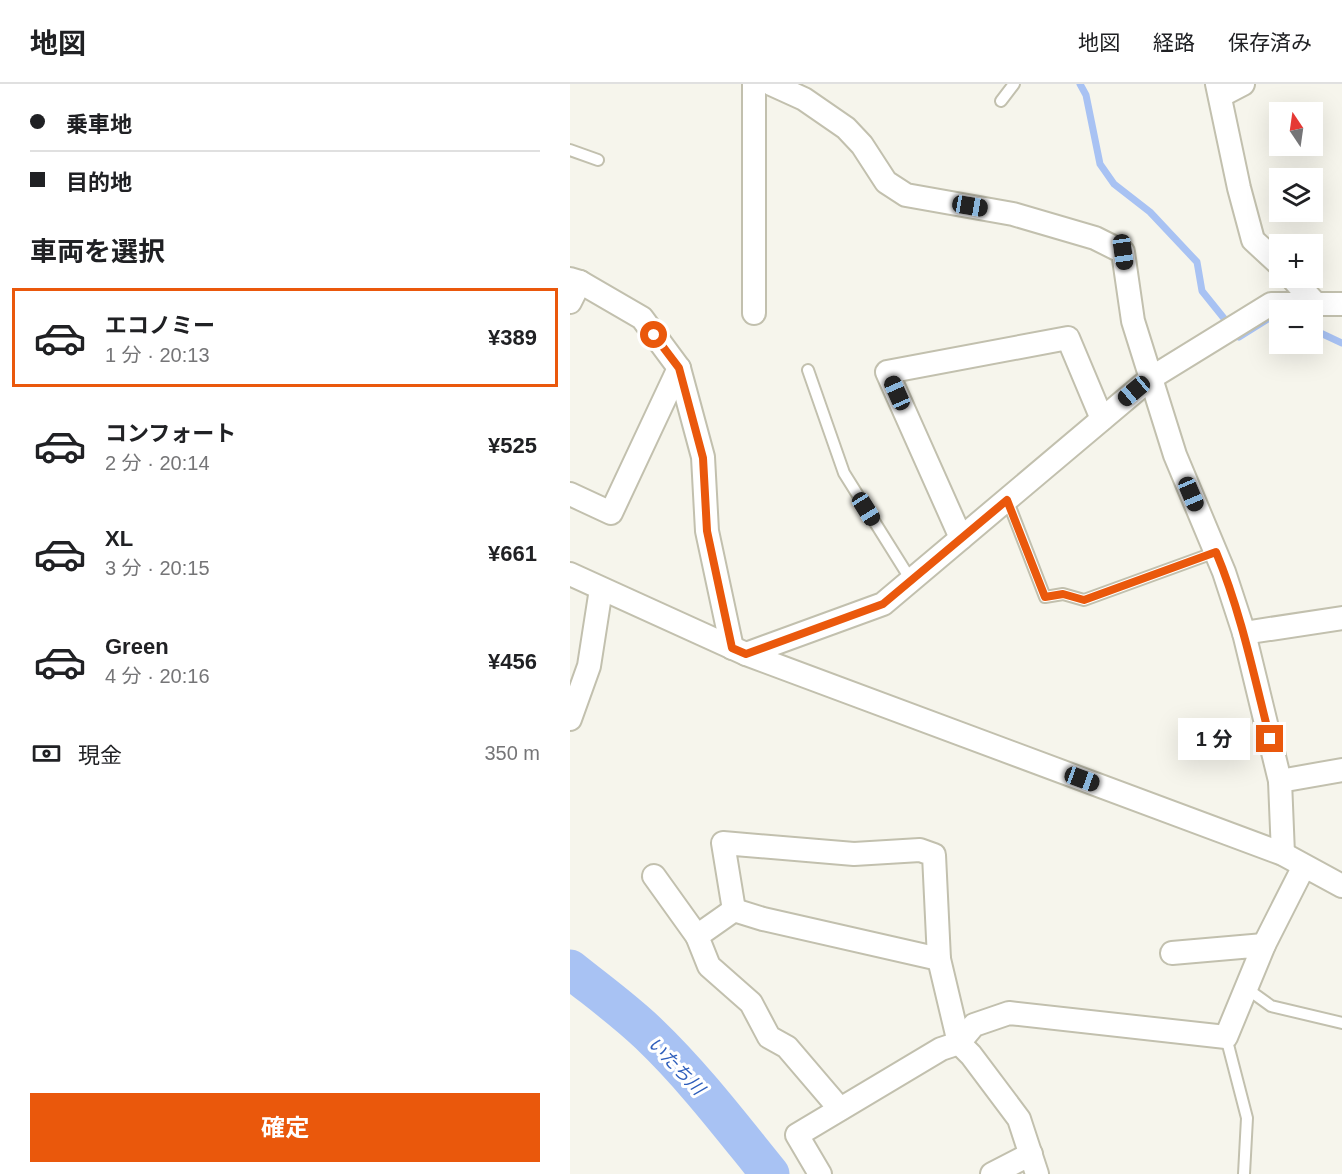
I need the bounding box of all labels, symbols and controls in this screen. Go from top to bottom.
text: 地図 [30,28,86,59]
text: 地図 [1078,31,1120,54]
text: 経路 [1153,31,1195,54]
text: 保存済み [1228,31,1312,54]
north arrow [1269,102,1323,156]
map controls [1269,102,1323,354]
text: 乗車地 [66,112,132,137]
button: layers [1269,168,1323,222]
text: 目的地 [66,170,132,195]
car [951,194,989,218]
car [1112,233,1134,271]
button: + [1269,234,1323,288]
text: 車両を選択 [30,237,165,267]
button: − [1269,300,1323,354]
icon: car [33,311,87,365]
text: エコノミー [105,313,215,338]
route start [640,321,667,348]
text: ¥389 [488,325,537,350]
text: 1 分 · 20:13 [105,344,210,366]
car [881,373,913,413]
car [1114,373,1154,409]
icon: car [33,419,87,473]
text: コンフォート [105,421,236,446]
text: ¥525 [488,433,537,458]
text: 2 分 · 20:14 [105,452,210,474]
car [1176,474,1206,514]
car [849,489,883,529]
text: XL [105,526,133,551]
icon: car [33,527,87,581]
text: ¥661 [488,541,537,566]
text: 3 分 · 20:15 [105,557,210,579]
text: Green [105,634,169,659]
icon: car [33,635,87,689]
text: ¥456 [488,649,537,674]
text: 4 分 · 20:16 [105,665,210,687]
callout: 1 分 [1177,718,1249,760]
route end [1256,725,1283,752]
text: 1 分 [1196,728,1232,750]
icon: cash [30,737,63,770]
text: 350 m [484,742,540,764]
text: 現金 [78,743,122,768]
car [1062,764,1102,794]
water label: いたち川 [644,1033,710,1100]
button: 確定 [30,1093,540,1162]

